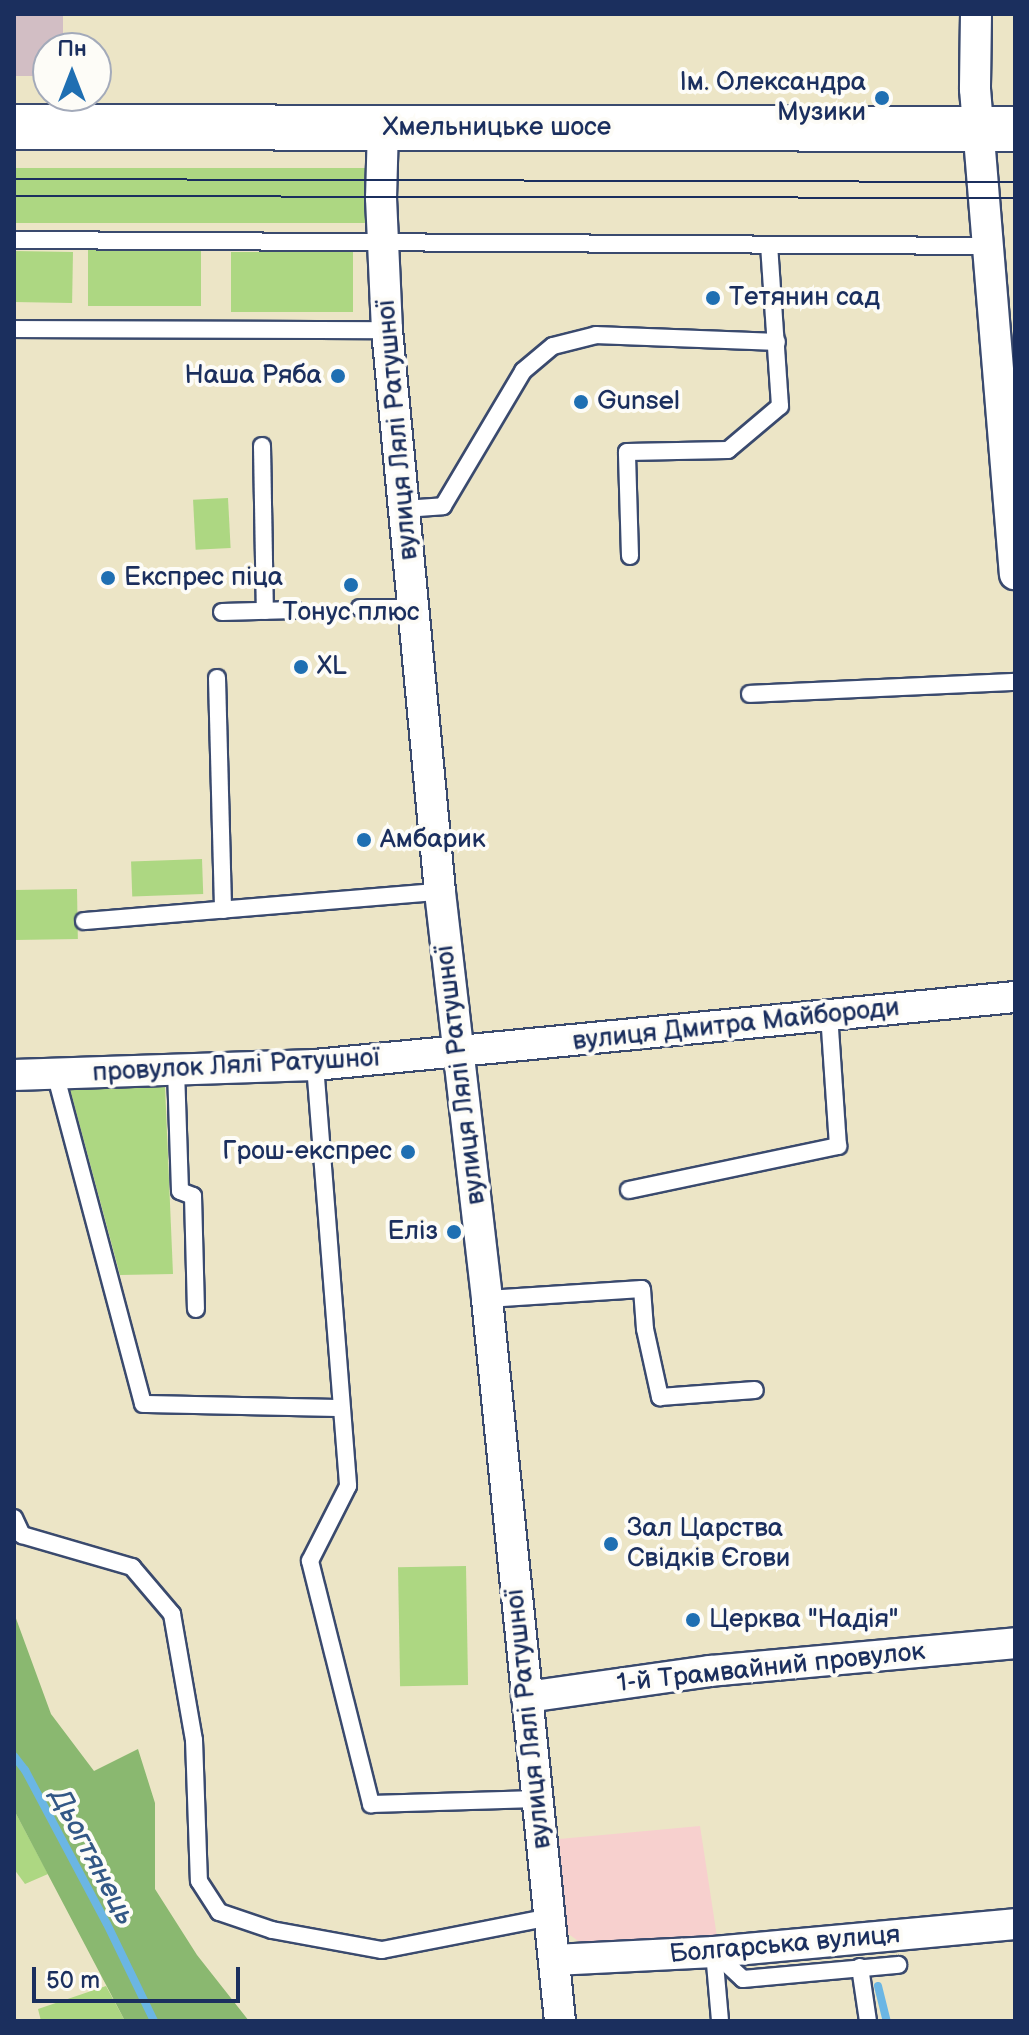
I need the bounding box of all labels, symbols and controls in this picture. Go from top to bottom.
north arrow [32,32,112,112]
text: Пн [57,36,87,63]
place label: Ім. Олександра Музики [679,67,866,128]
marker: Ім. Олександра Музики [873,89,891,107]
street label: Хмельницьке шосе [383,112,611,144]
place label: Тетянин сад [729,282,880,314]
marker: Тетянин сад [704,289,722,307]
street label: вулиця Лялі Ратушної [371,299,425,561]
place label: Наша Ряба [184,360,322,392]
marker: Наша Ряба [329,367,347,385]
place label: Gunsel [597,386,680,418]
marker: Gunsel [572,393,590,411]
place label: Експрес піца [124,562,283,594]
marker: Експрес піца [99,569,117,587]
marker: Тонус плюс [342,576,360,594]
place label: Тонус плюс [282,597,420,629]
place label: XL [317,651,347,683]
marker: XL [292,658,310,676]
place label: Амбарик [380,824,486,856]
marker: Амбарик [355,831,373,849]
street label: вулиця Лялі Ратушної [430,944,492,1206]
street label: вулиця Дмитра Майбороди [571,992,901,1058]
street label: провулок Лялі Ратушної [92,1043,380,1089]
place label: Грош-експрес [222,1136,392,1168]
marker: Грош-експрес [399,1143,417,1161]
place label: Еліз [387,1216,438,1248]
marker: Еліз [445,1223,463,1241]
place label: Зал Царства Свідків Єгови [627,1513,790,1574]
marker: Зал Царства Свідків Єгови [602,1535,620,1553]
street label: вулиця Лялі Ратушної [500,1588,558,1850]
place label: Церква "Надія" [709,1604,899,1636]
marker: Церква "Надія" [684,1611,702,1629]
street label: 1-й Трамвайний провулок [615,1636,927,1700]
water label: Дьогтянець [42,1783,142,1931]
street label: Болгарська вулиця [668,1919,902,1971]
scale bar [36,1951,244,2001]
text: 50 m [46,1966,100,1995]

